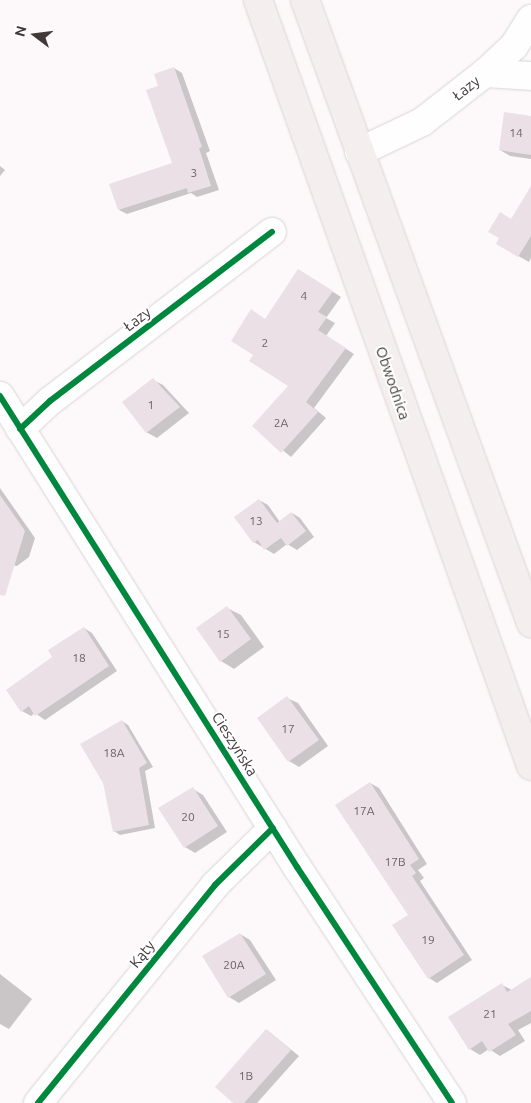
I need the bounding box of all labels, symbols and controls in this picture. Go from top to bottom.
north arrow [10,10,60,60]
text: N [11,24,30,38]
street label: Łazy [449,72,483,104]
house number: 14 [509,126,523,140]
house number: 3 [191,166,197,180]
house number: 4 [301,289,307,303]
street label: Łazy [120,303,154,335]
house number: 2 [262,336,268,350]
street label: Obwodnica [372,344,414,422]
house number: 1 [148,398,154,412]
house number: 2A [274,416,288,430]
house number: 13 [249,514,263,528]
house number: 15 [216,627,230,641]
house number: 18 [72,651,86,665]
street label: Cieszyńska [208,709,262,779]
house number: 17 [281,722,295,736]
house number: 18A [103,746,125,760]
house number: 17A [353,804,375,818]
house number: 20 [181,810,195,824]
house number: 17B [384,855,406,869]
house number: 19 [421,933,435,947]
street label: Kąty [126,937,158,971]
house number: 20A [223,958,245,972]
house number: 21 [483,1007,497,1021]
house number: 1B [239,1069,253,1083]

